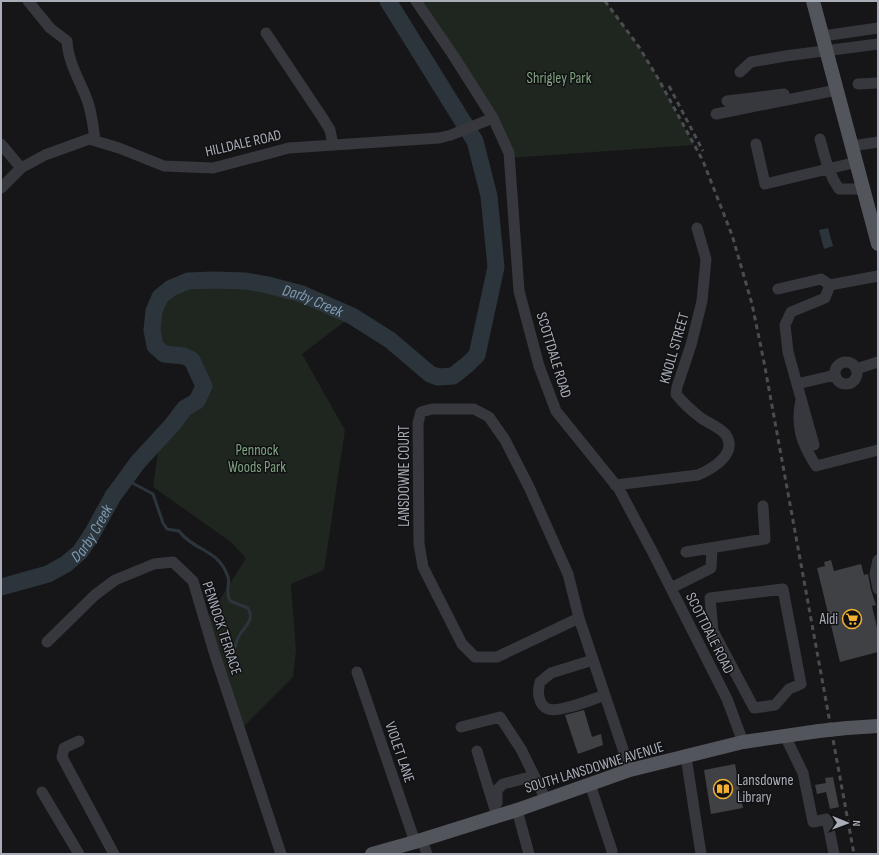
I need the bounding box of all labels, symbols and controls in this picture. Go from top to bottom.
park label: Shrigley Park [527,69,592,88]
street label: HILLDALE ROAD [203,126,283,161]
water label: Darby Creek [280,281,347,322]
street label: SCOTTDALE ROAD [531,310,576,400]
street label: KNOLL STREET [655,310,694,386]
street label: LANSDOWNE COURT [395,425,414,527]
park label: Pennock Woods Park [228,441,286,477]
water label: Darby Creek [67,501,118,567]
street label: PENNOCK TERRACE [197,579,246,677]
street label: SCOTTDALE ROAD [681,589,738,677]
supermarket icon: Aldi [841,608,863,630]
place label: Aldi [819,610,838,629]
street label: VIOLET LANE [380,719,419,785]
street label: SOUTH LANSDOWNE AVENUE [522,737,666,798]
place label: Lansdowne Library [737,771,793,807]
library icon: Lansdowne Library [712,778,734,800]
north arrow [827,803,867,843]
text: N [850,820,863,826]

